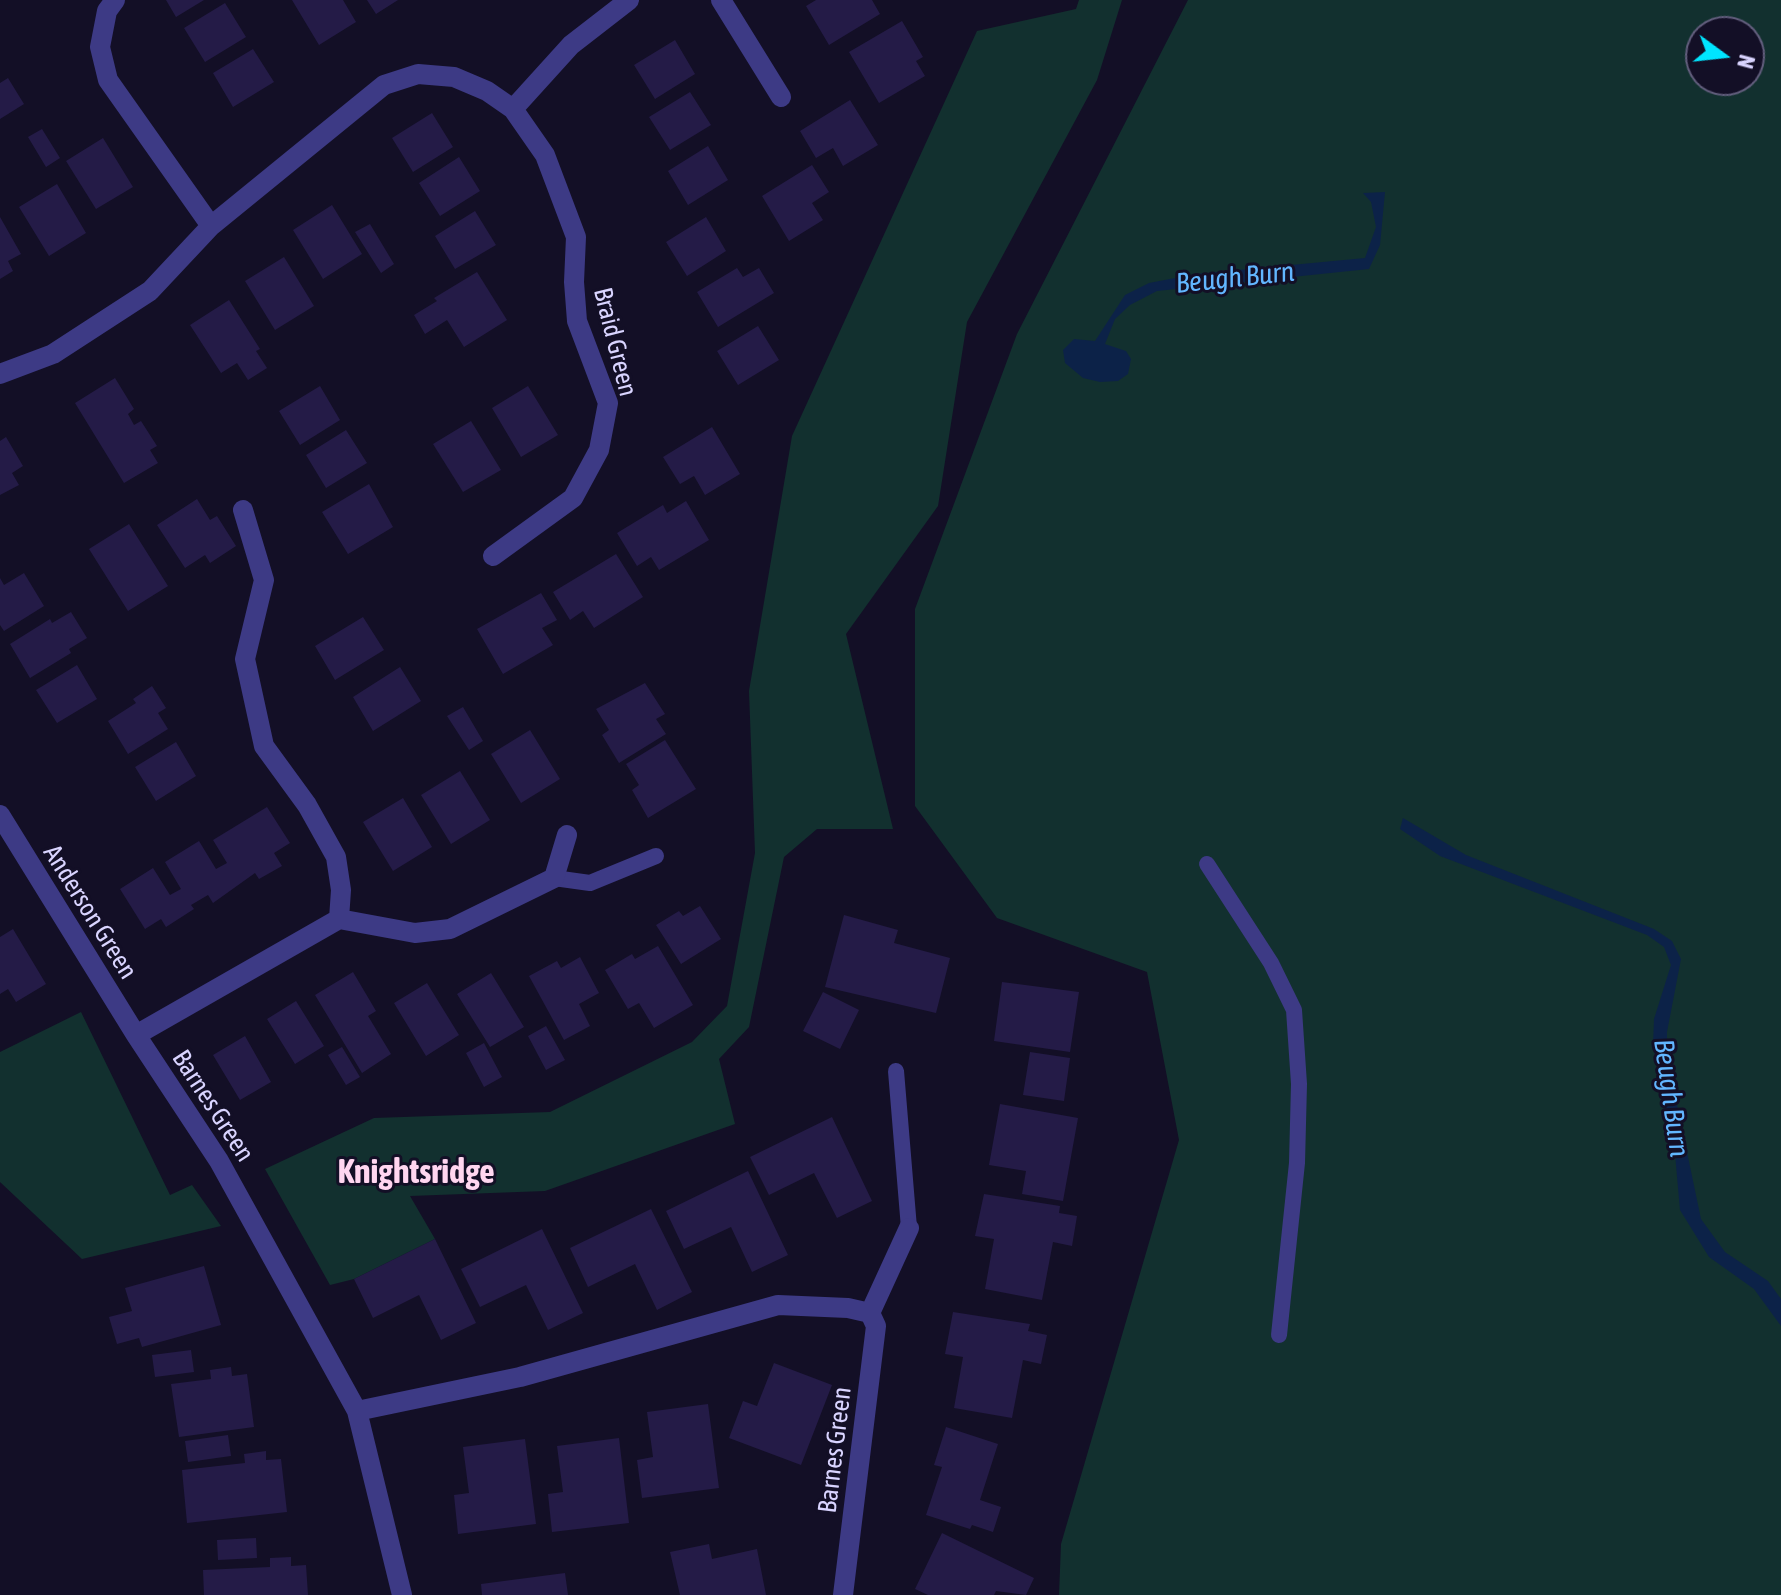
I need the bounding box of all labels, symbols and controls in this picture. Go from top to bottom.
north arrow [1685,16,1765,96]
text: N [1732,52,1760,71]
water label: Beugh Burn [1174,255,1296,301]
street label: Braid Green [586,284,644,400]
street label: Anderson Green [36,839,144,985]
water label: Beugh Burn [1646,1037,1696,1159]
street label: Barnes Green [165,1044,261,1168]
district label: Knightsridge [337,1152,495,1192]
street label: Barnes Green [812,1385,858,1515]

